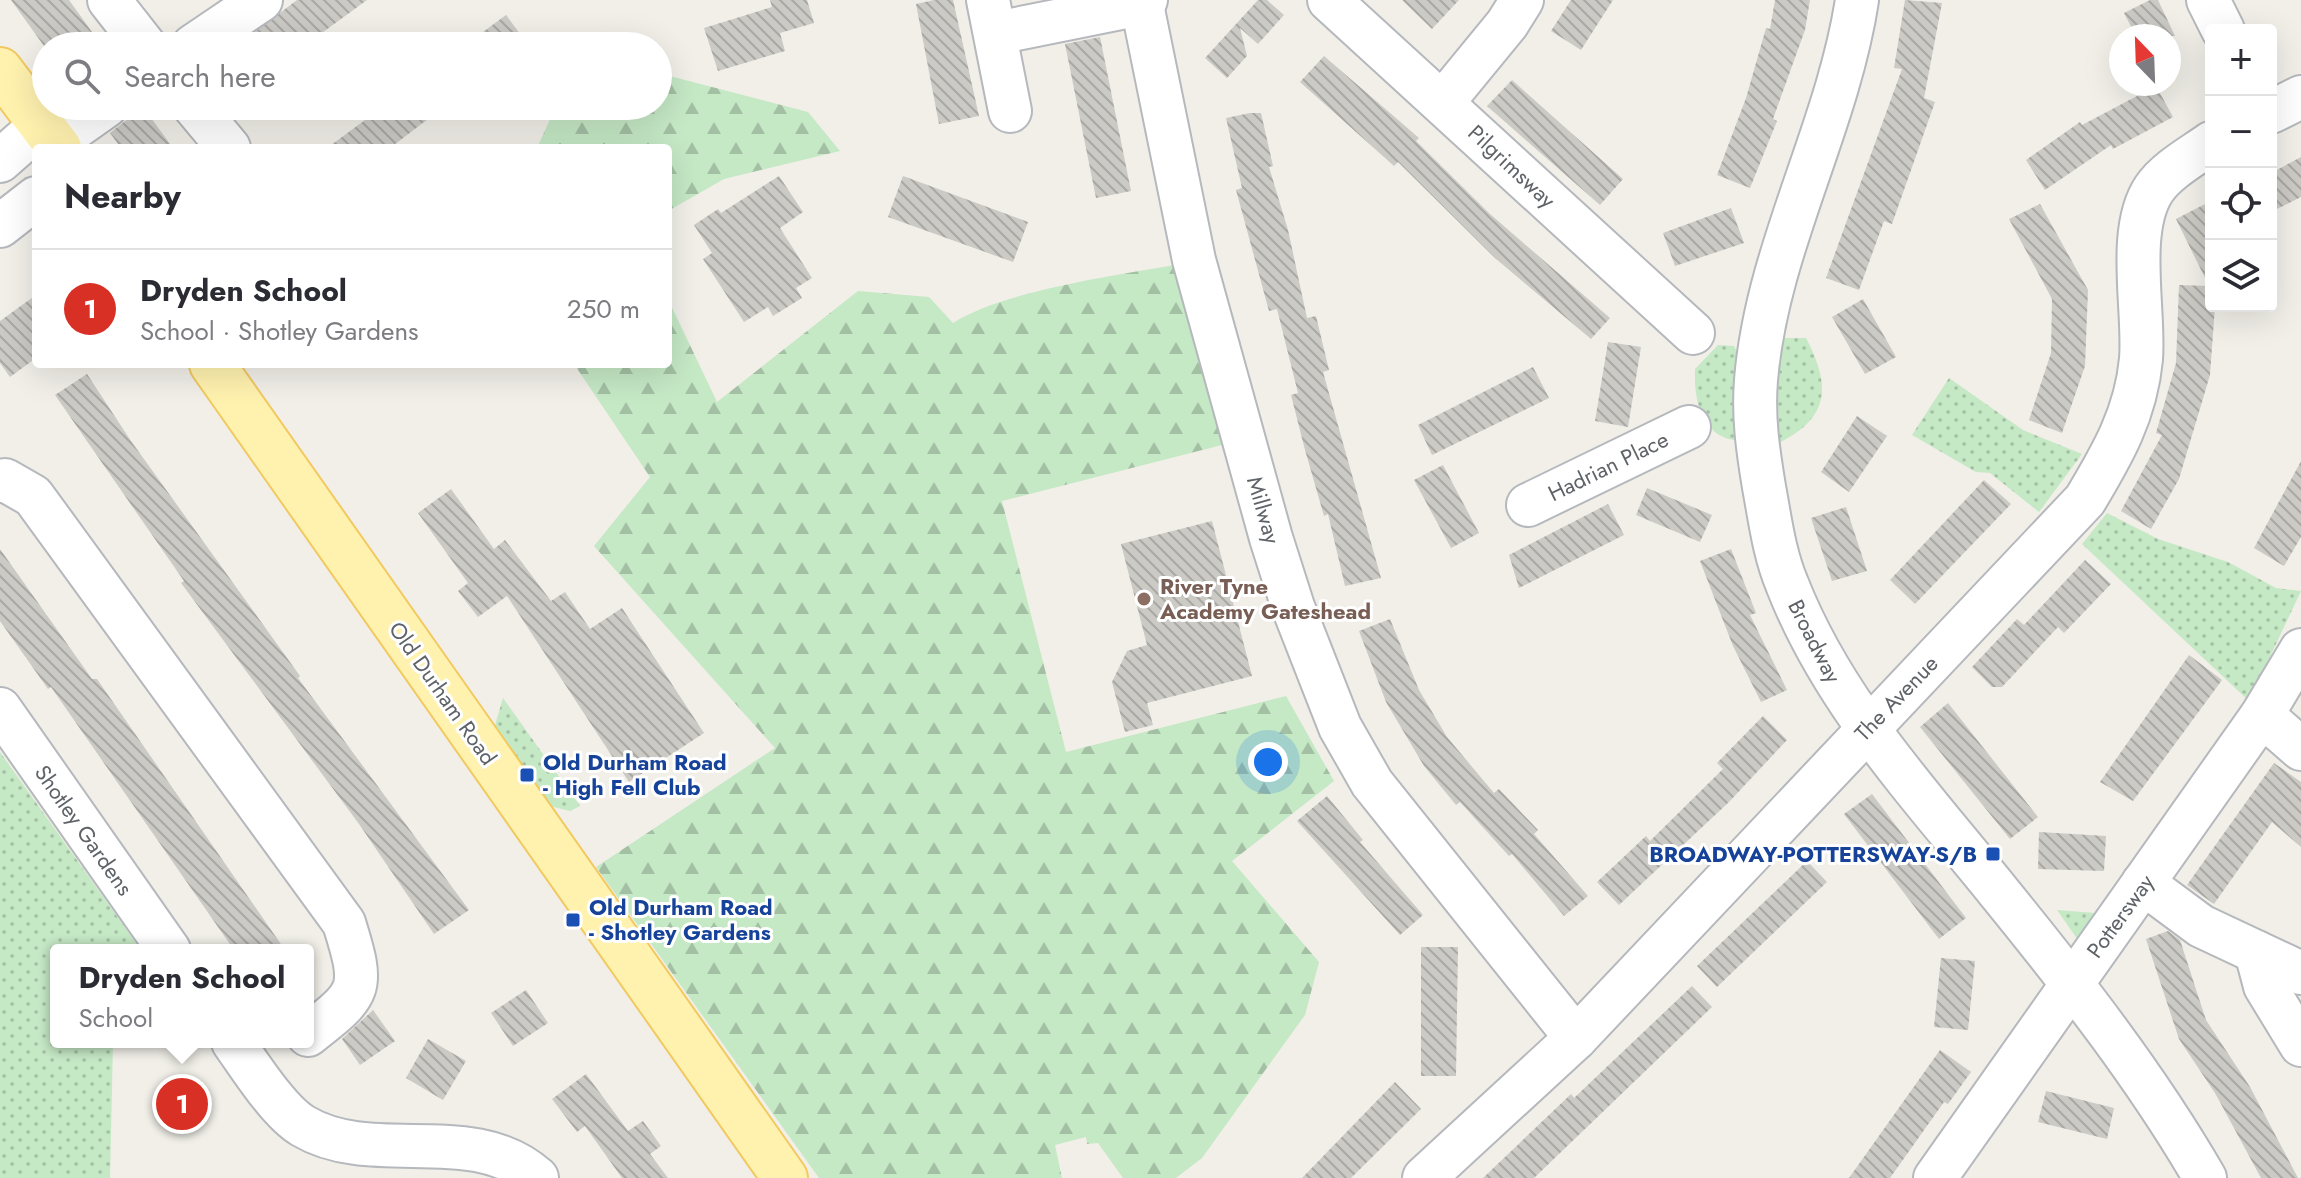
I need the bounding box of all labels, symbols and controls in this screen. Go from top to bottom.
north arrow [2109,24,2181,96]
map controls [2205,24,2277,312]
button: + [2205,24,2277,96]
search box [32,32,672,120]
icon: search [60,54,104,98]
text: Search here [124,55,276,98]
button: − [2205,96,2277,168]
street label: Pilgrimsway [1461,117,1563,215]
button: locate [2205,168,2277,240]
text: Nearby [64,172,181,221]
button: layers [2205,240,2277,312]
text: Dryden School [140,269,347,312]
text: 1 [83,290,97,328]
text: 250 m [567,290,640,328]
text: School · Shotley Gardens [140,312,419,350]
street label: Hadrian Place [1542,423,1674,509]
street label: Millway [1239,473,1289,548]
place label: River Tyne Academy Gateshead [1159,570,1371,627]
marker: River Tyne Academy Gateshead [1135,590,1153,608]
street label: Broadway [1780,594,1850,689]
street label: Old Durham Road [381,615,505,771]
street label: The Avenue [1847,648,1945,748]
your location [1248,742,1288,782]
place label: Old Durham Road - High Fell Club [543,746,727,803]
street label: Shotley Gardens [27,758,141,902]
marker: Old Durham Road - High Fell Club [518,766,536,784]
place label: BROADWAY-POTTERSWAY-S/B [1649,838,1977,870]
marker: BROADWAY-POTTERSWAY-S/B [1984,845,2002,863]
street label: Pottersway [2079,867,2162,965]
place label: Old Durham Road - Shotley Gardens [589,891,773,948]
marker: Old Durham Road - Shotley Gardens [564,911,582,929]
popup [50,944,314,1048]
text: Dryden School [79,956,285,999]
text: School [79,999,153,1037]
pin: 1 [156,1074,208,1134]

